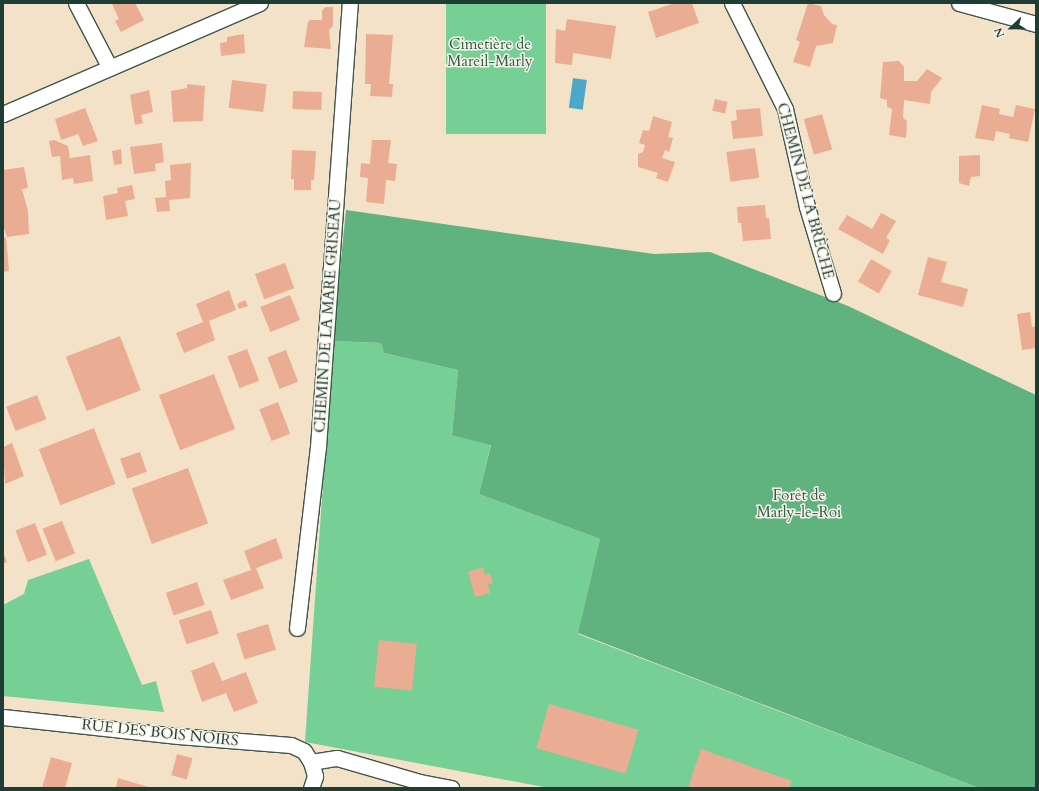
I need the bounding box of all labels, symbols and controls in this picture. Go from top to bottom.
north arrow [991,8,1031,48]
text: N [991,25,1008,40]
park label: Cimetière de Mareil-Marly [447,35,533,70]
street label: CHEMIN DE LA BRÈCHE [773,101,837,281]
street label: CHEMIN DE LA MARE GRISEAU [311,199,345,433]
park label: Forêt de Marly-le-Roi [757,486,841,521]
street label: RUE DES BOIS NOIRS [81,716,239,750]

